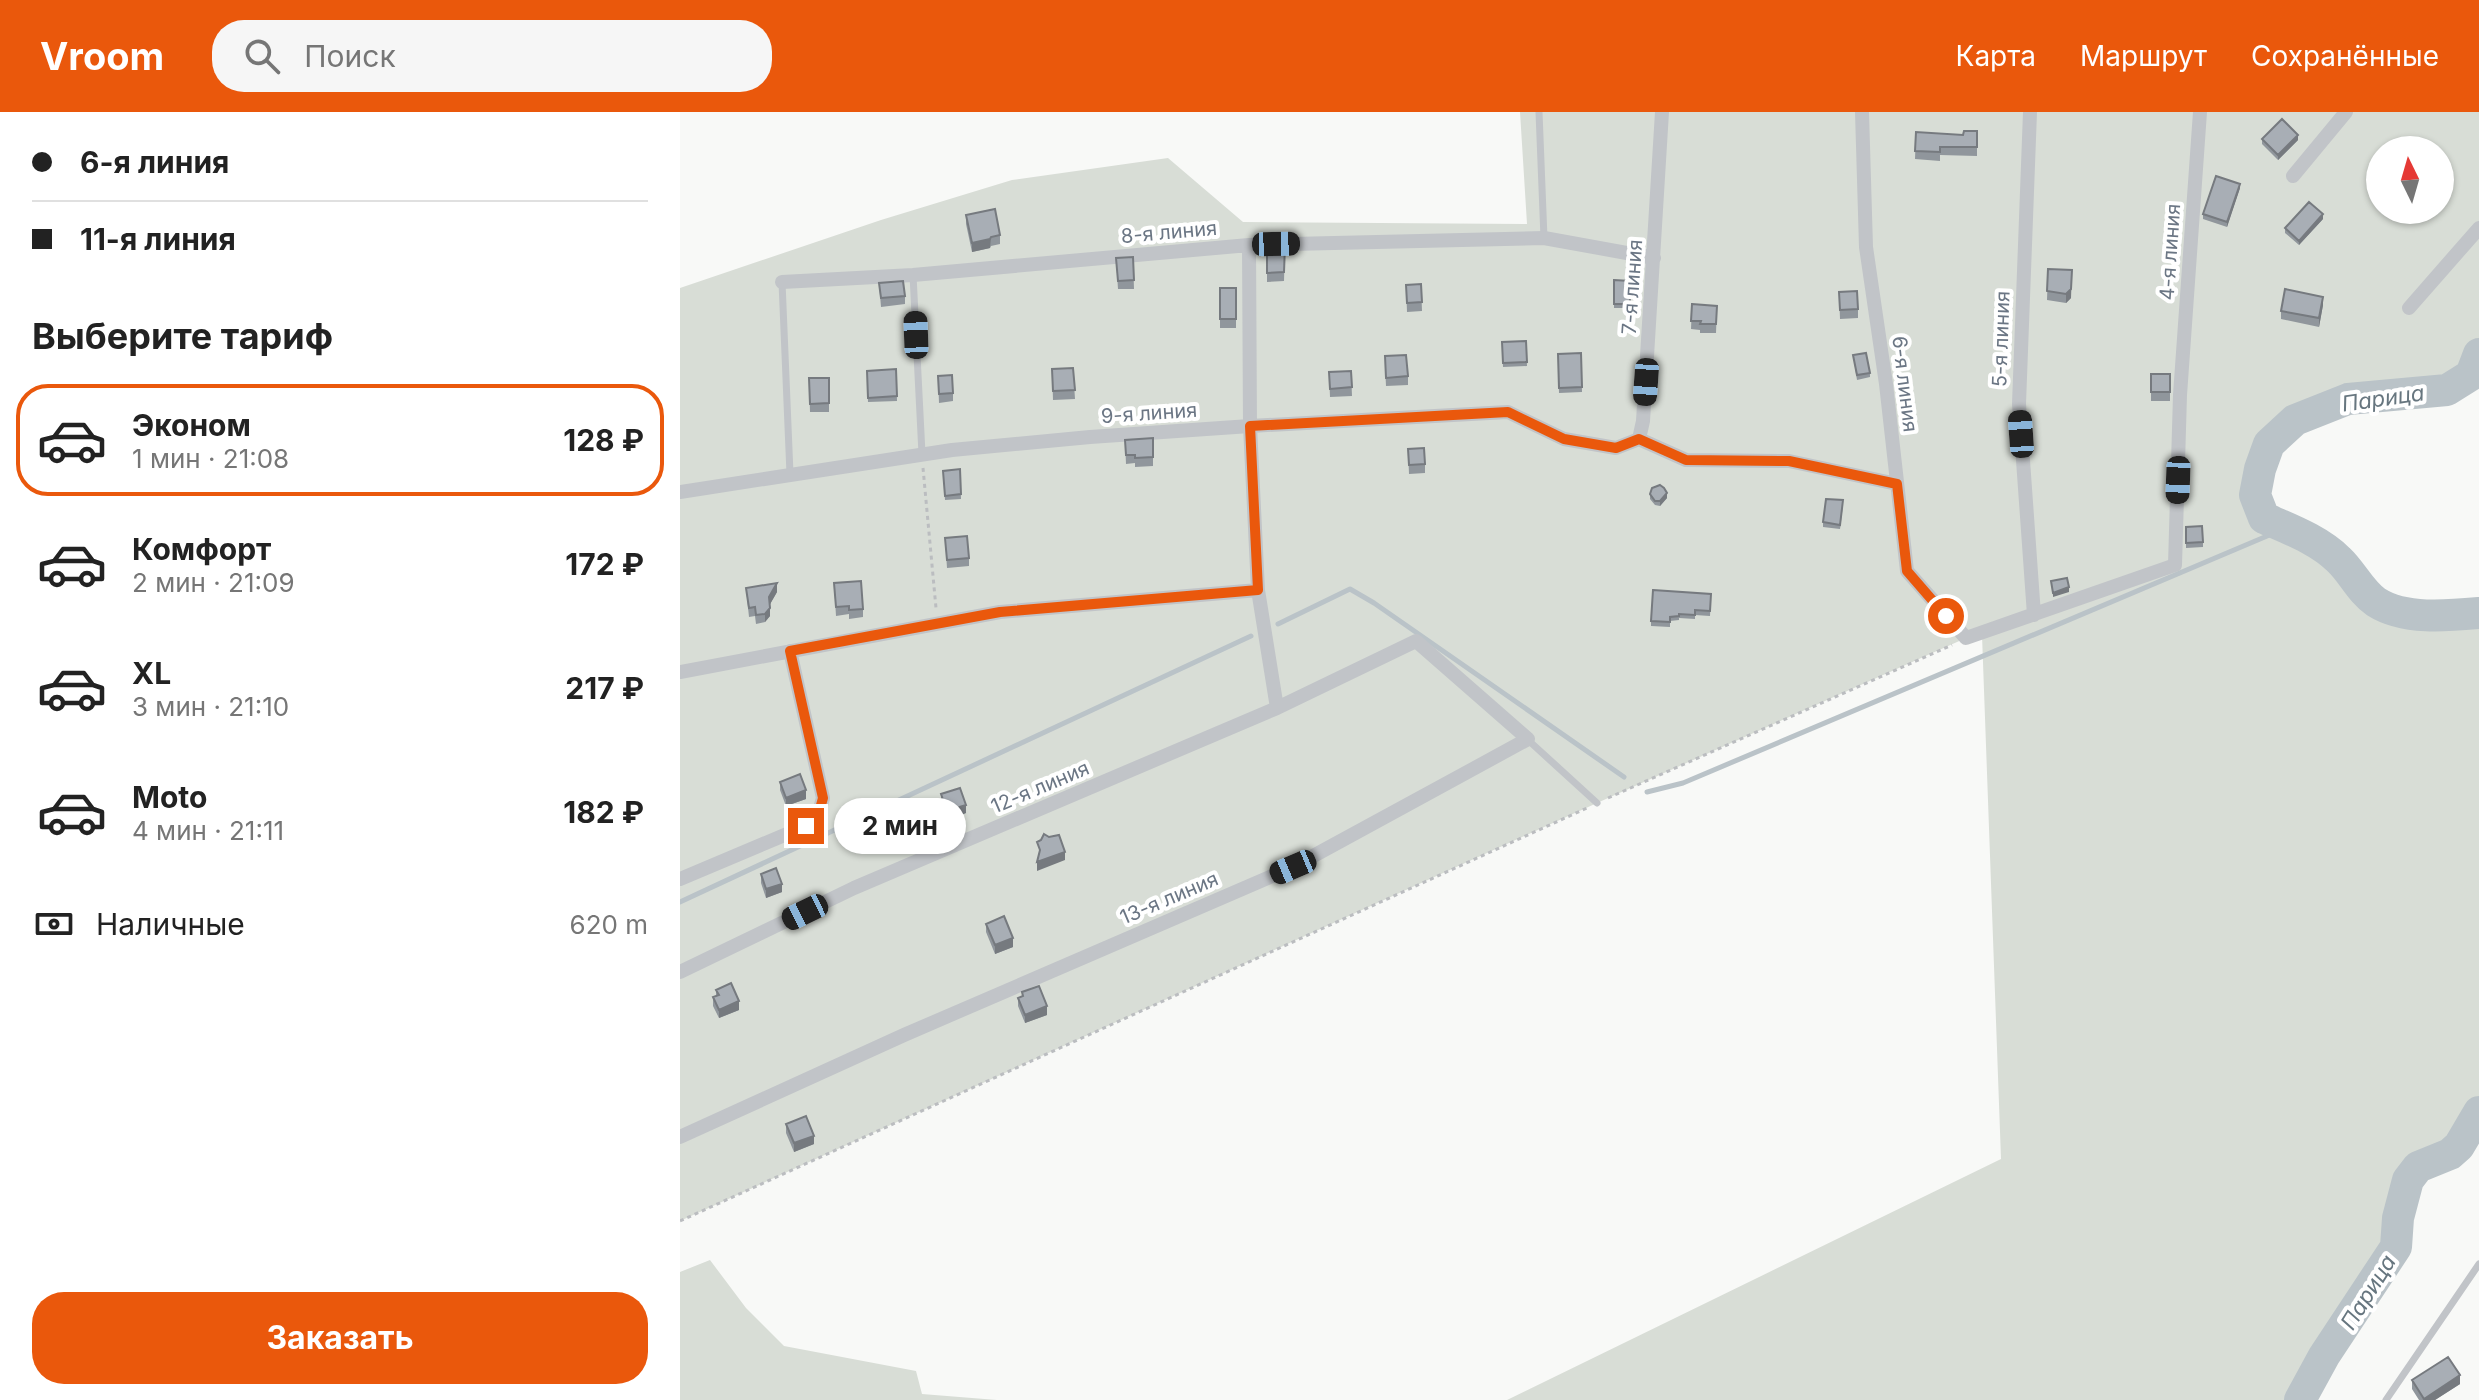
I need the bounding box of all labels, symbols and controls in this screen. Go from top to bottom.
search box [212,20,772,92]
text: Vroom [40,33,164,79]
icon: search [240,34,284,78]
text: Поиск [304,38,396,74]
text: Карта [1956,39,2036,73]
text: Маршрут [2080,39,2207,73]
text: Сохранённые [2251,39,2439,73]
north arrow [2366,136,2454,224]
map controls [2366,136,2454,224]
text: 6-я линия [80,144,229,180]
street label: 4-я линия [2155,203,2185,301]
street label: 8-я линия [1120,216,1218,248]
text: 11-я линия [80,221,236,257]
car [1252,232,1300,256]
street label: 7-я линия [1617,239,1647,335]
street label: 5-я линия [1987,291,2015,387]
car [903,311,929,359]
text: Выберите тариф [32,314,333,358]
street label: 6-я линия [1887,335,1923,433]
car [1632,357,1660,407]
water label: Парица [2340,379,2426,417]
street label: 9-я линия [1100,398,1198,428]
icon: car [36,404,108,476]
text: Эконом [132,407,251,443]
car [2007,409,2035,459]
text: 128 ₽ [563,422,644,458]
text: 1 мин · 21:08 [132,443,289,474]
car [2165,456,2191,504]
icon: car [36,528,108,600]
text: Комфорт [132,531,271,567]
text: 172 ₽ [565,546,644,582]
text: 2 мин · 21:09 [132,567,295,598]
route start [1928,598,1964,634]
icon: car [36,652,108,724]
text: XL [132,655,171,691]
text: 217 ₽ [565,670,644,706]
text: 3 мин · 21:10 [132,691,289,722]
street label: 12-я линия [987,756,1093,818]
icon: car [36,776,108,848]
text: Moto [132,779,207,815]
text: 182 ₽ [563,794,644,830]
callout: 2 мин [834,798,966,854]
route end [788,808,824,844]
text: 2 мин [862,810,938,841]
text: 4 мин · 21:11 [132,815,284,846]
car [1266,847,1320,887]
street label: 13-я линия [1116,867,1222,929]
car [778,891,832,933]
icon: cash [32,902,76,946]
text: Наличные [96,906,245,942]
text: 620 m [570,909,648,940]
water label: Парица [2335,1250,2401,1334]
button: Заказать [32,1292,648,1384]

